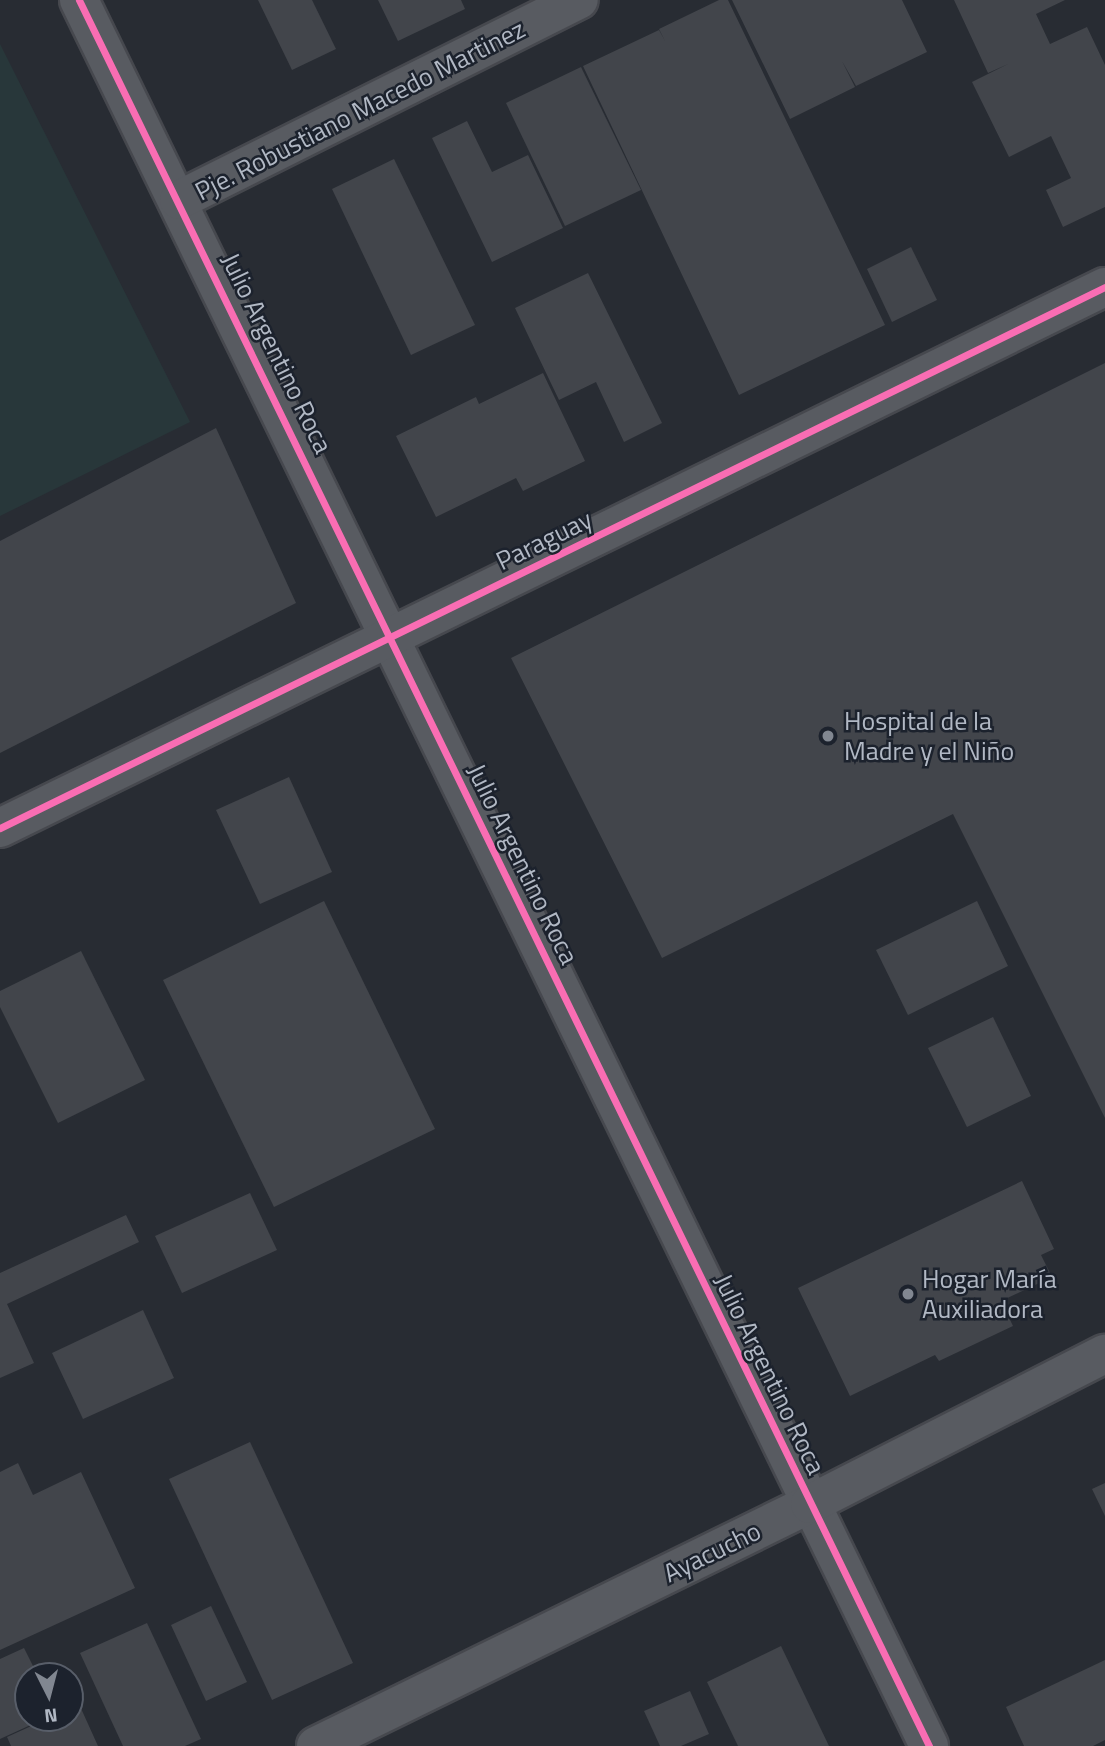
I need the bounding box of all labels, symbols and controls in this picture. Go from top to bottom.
street label: Pje. Robustiano Macedo Martinez [190,13,530,207]
street label: Julio Argentino Roca [215,248,339,458]
street label: Paraguay [491,503,597,577]
place label: Hospital de la Madre y el Niño [844,705,1014,766]
marker: Hospital de la Madre y el Niño [818,726,838,746]
street label: Julio Argentino Roca [461,759,585,969]
place label: Hogar María Auxiliadora [922,1263,1057,1324]
street label: Julio Argentino Roca [708,1269,832,1479]
marker: Hogar María Auxiliadora [900,1286,916,1302]
street label: Ayacucho [658,1515,766,1589]
north arrow [14,1662,84,1732]
text: N [43,1701,59,1732]

